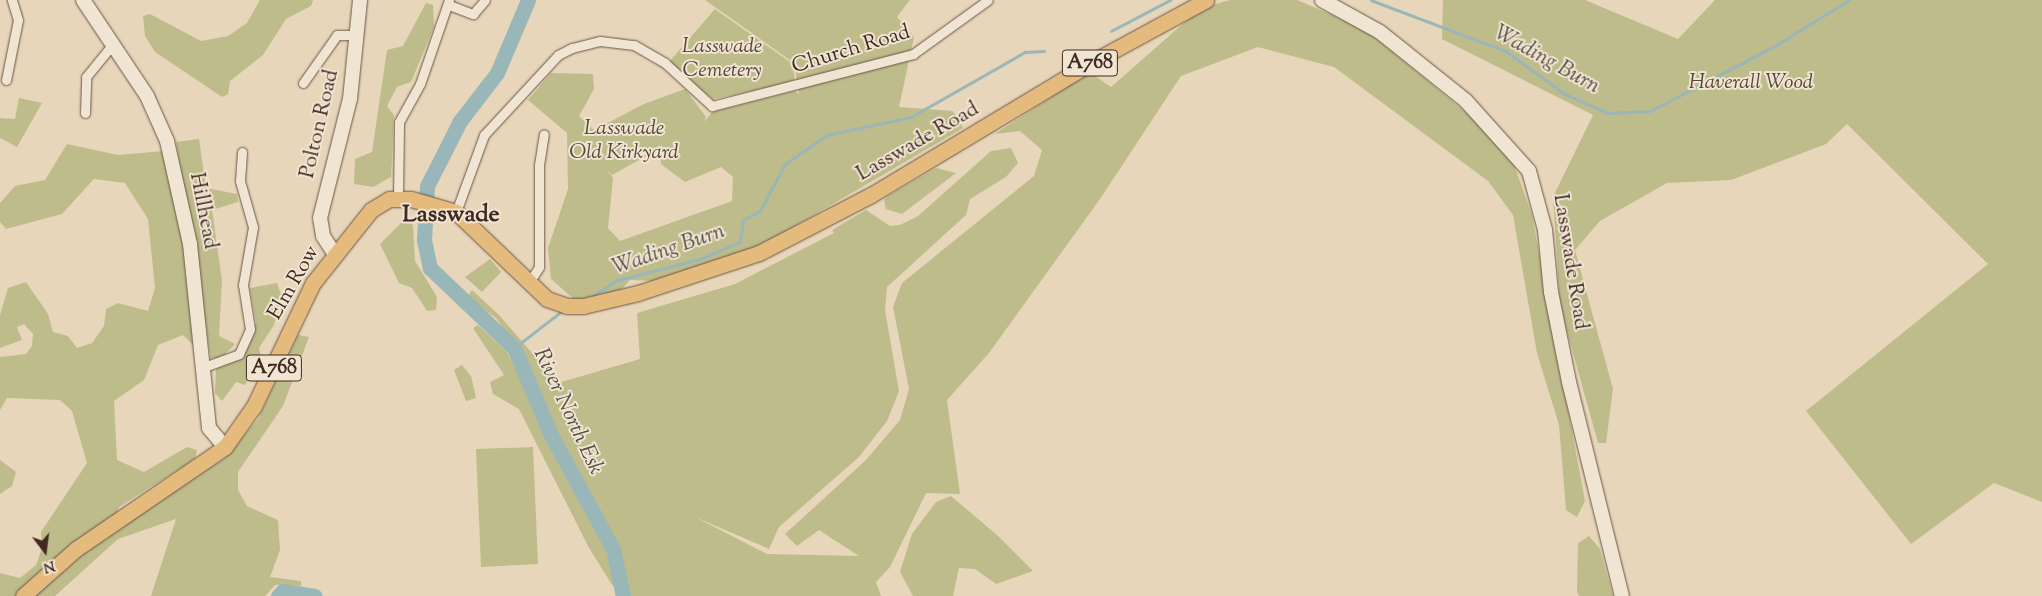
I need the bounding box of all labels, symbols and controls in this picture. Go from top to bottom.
street label: Church Road [789,20,913,80]
water label: Wading Burn [1488,21,1604,101]
park label: Lasswade Cemetery [682,34,762,84]
road number: A768 [1061,46,1119,80]
street label: Polton Road [295,67,345,181]
park label: Haverall Wood [1689,70,1813,96]
street label: Lasswade Road [852,97,984,187]
park label: Lasswade Old Kirkyard [569,116,679,166]
street label: Hillhead [183,171,223,251]
street label: Lasswade Road [1547,192,1593,332]
district label: Lasswade [402,202,500,230]
water label: Wading Burn [609,219,729,283]
street label: Elm Row [263,241,325,325]
water label: River North Esk [526,345,608,479]
road number: A768 [245,350,303,386]
north arrow [20,526,70,576]
text: N [41,554,57,577]

